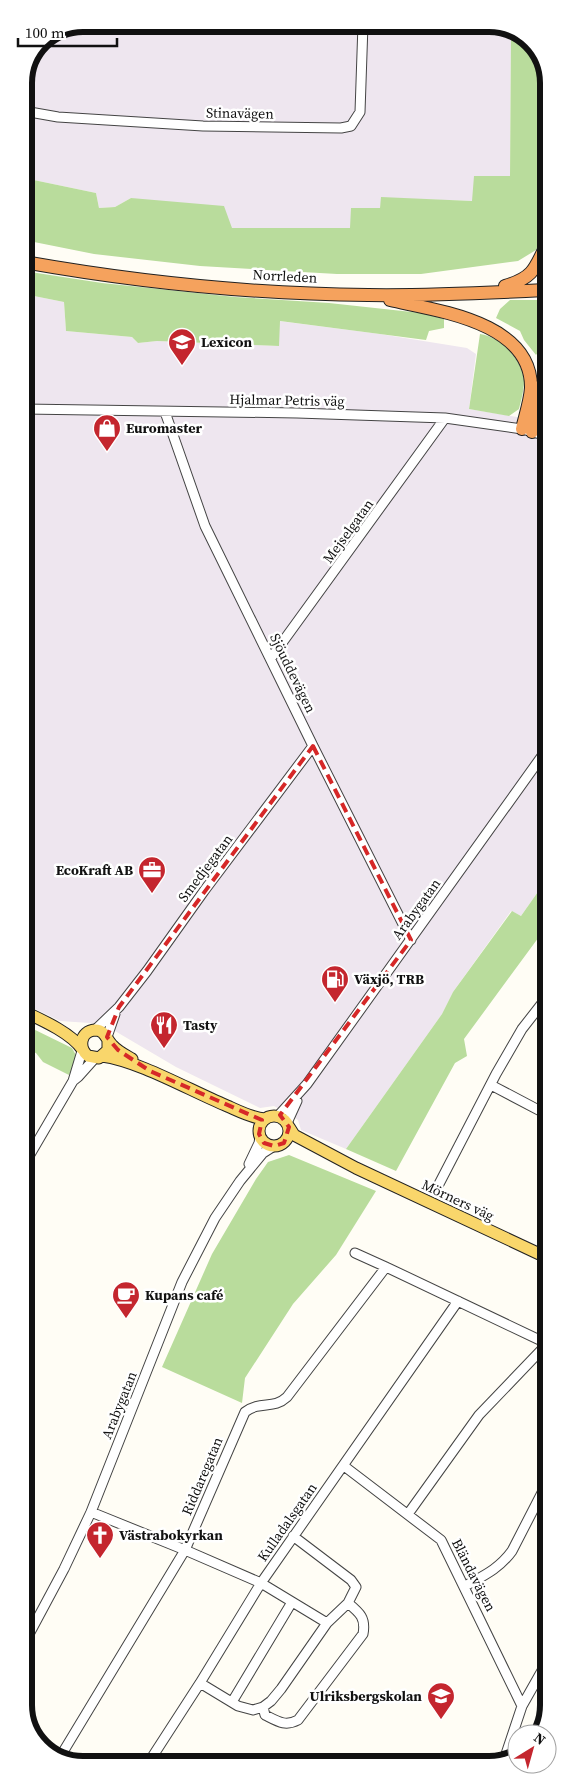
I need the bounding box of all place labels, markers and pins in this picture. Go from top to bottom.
school or university icon: Lexicon [167,327,197,366]
place label: Lexicon [201,332,252,352]
shop icon: Euromaster [92,413,122,452]
place label: Euromaster [126,418,202,438]
office icon: EcoKraft AB [137,855,167,894]
place label: EcoKraft AB [56,860,133,880]
fuel station icon: Växjö, TRB [320,964,350,1003]
place label: Växjö, TRB [354,969,424,989]
restaurant icon: Tasty [149,1010,179,1049]
place label: Tasty [183,1015,218,1035]
cafe icon: Kupans café [111,1280,141,1319]
place label: Kupans café [145,1285,223,1305]
church icon: Västrabokyrkan [85,1520,115,1559]
place label: Västrabokyrkan [119,1525,223,1545]
school or university icon: Ulriksbergskolan [426,1681,456,1720]
place label: Ulriksbergskolan [310,1686,422,1706]

